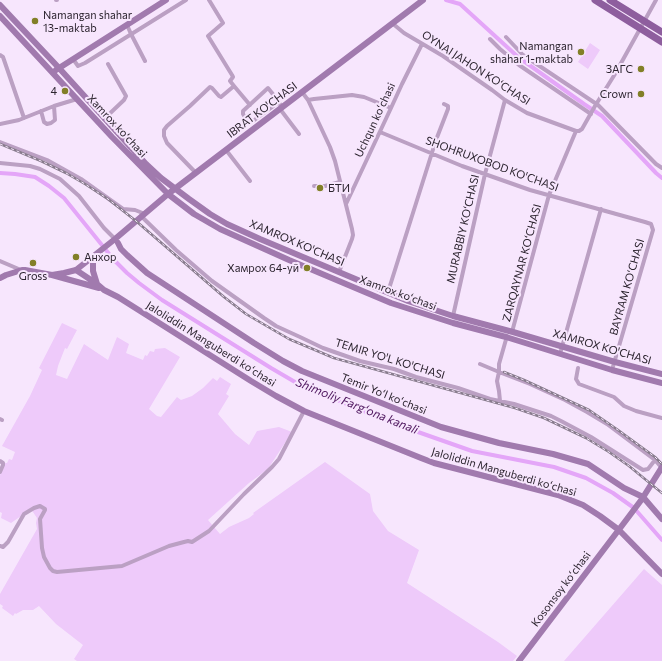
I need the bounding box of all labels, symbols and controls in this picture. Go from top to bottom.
place label: Namangan shahar 13-maktab [43,8,132,34]
marker: Namangan shahar 13-maktab [30,16,40,26]
street label: OYNAI JAHON KO‘CHASI [419,28,533,108]
place label: Namangan shahar 1-maktab [490,39,573,65]
marker: Namangan shahar 1-maktab [576,47,586,57]
place label: ЗАГС [606,62,633,76]
marker: ЗАГС [636,64,646,74]
street label: IBRAT KO'CHASI [224,79,300,141]
street label: Uchqun koʻchasi [352,81,398,159]
place label: 4 [50,84,57,98]
marker: 4 [60,86,70,96]
place label: Crown [600,87,633,101]
marker: Crown [636,89,646,99]
street label: Xamrox koʻchasi [84,92,150,160]
street label: SHOHRUXOBOD KO'CHASI [424,134,560,194]
street label: MURABBIY KO‘CHASI [444,173,482,285]
place label: БТИ [328,181,350,195]
marker: БТИ [315,183,325,193]
street label: ZARQAYNAR KO‘CHASI [500,203,544,323]
street label: XAMROX KO'CHASI [247,217,347,269]
street label: BAYRAM KO‘CHASI [607,237,647,337]
place label: Анхор [84,250,116,264]
marker: Анхор [71,252,81,262]
marker: Gross [28,258,38,268]
place label: Хамрох 64-уй [227,261,299,275]
marker: Хамрох 64-уй [302,263,312,273]
place label: Gross [19,269,47,283]
street label: Xamrox koʻchasi [357,273,439,313]
street label: Jaloliddin Manguberdi koʻchasi [144,299,278,389]
street label: XAMROX KO'CHASI [551,327,653,367]
street label: TEMIR YO'L KO'CHASI [333,336,447,382]
street label: Temir Yoʻl koʻchasi [339,371,429,417]
water label: Shimoliy Fargʻona kanali [294,375,420,437]
street label: Jaloliddin Manguberdi koʻchasi [430,445,578,499]
street label: Kosonsoy koʻchasi [528,549,594,629]

